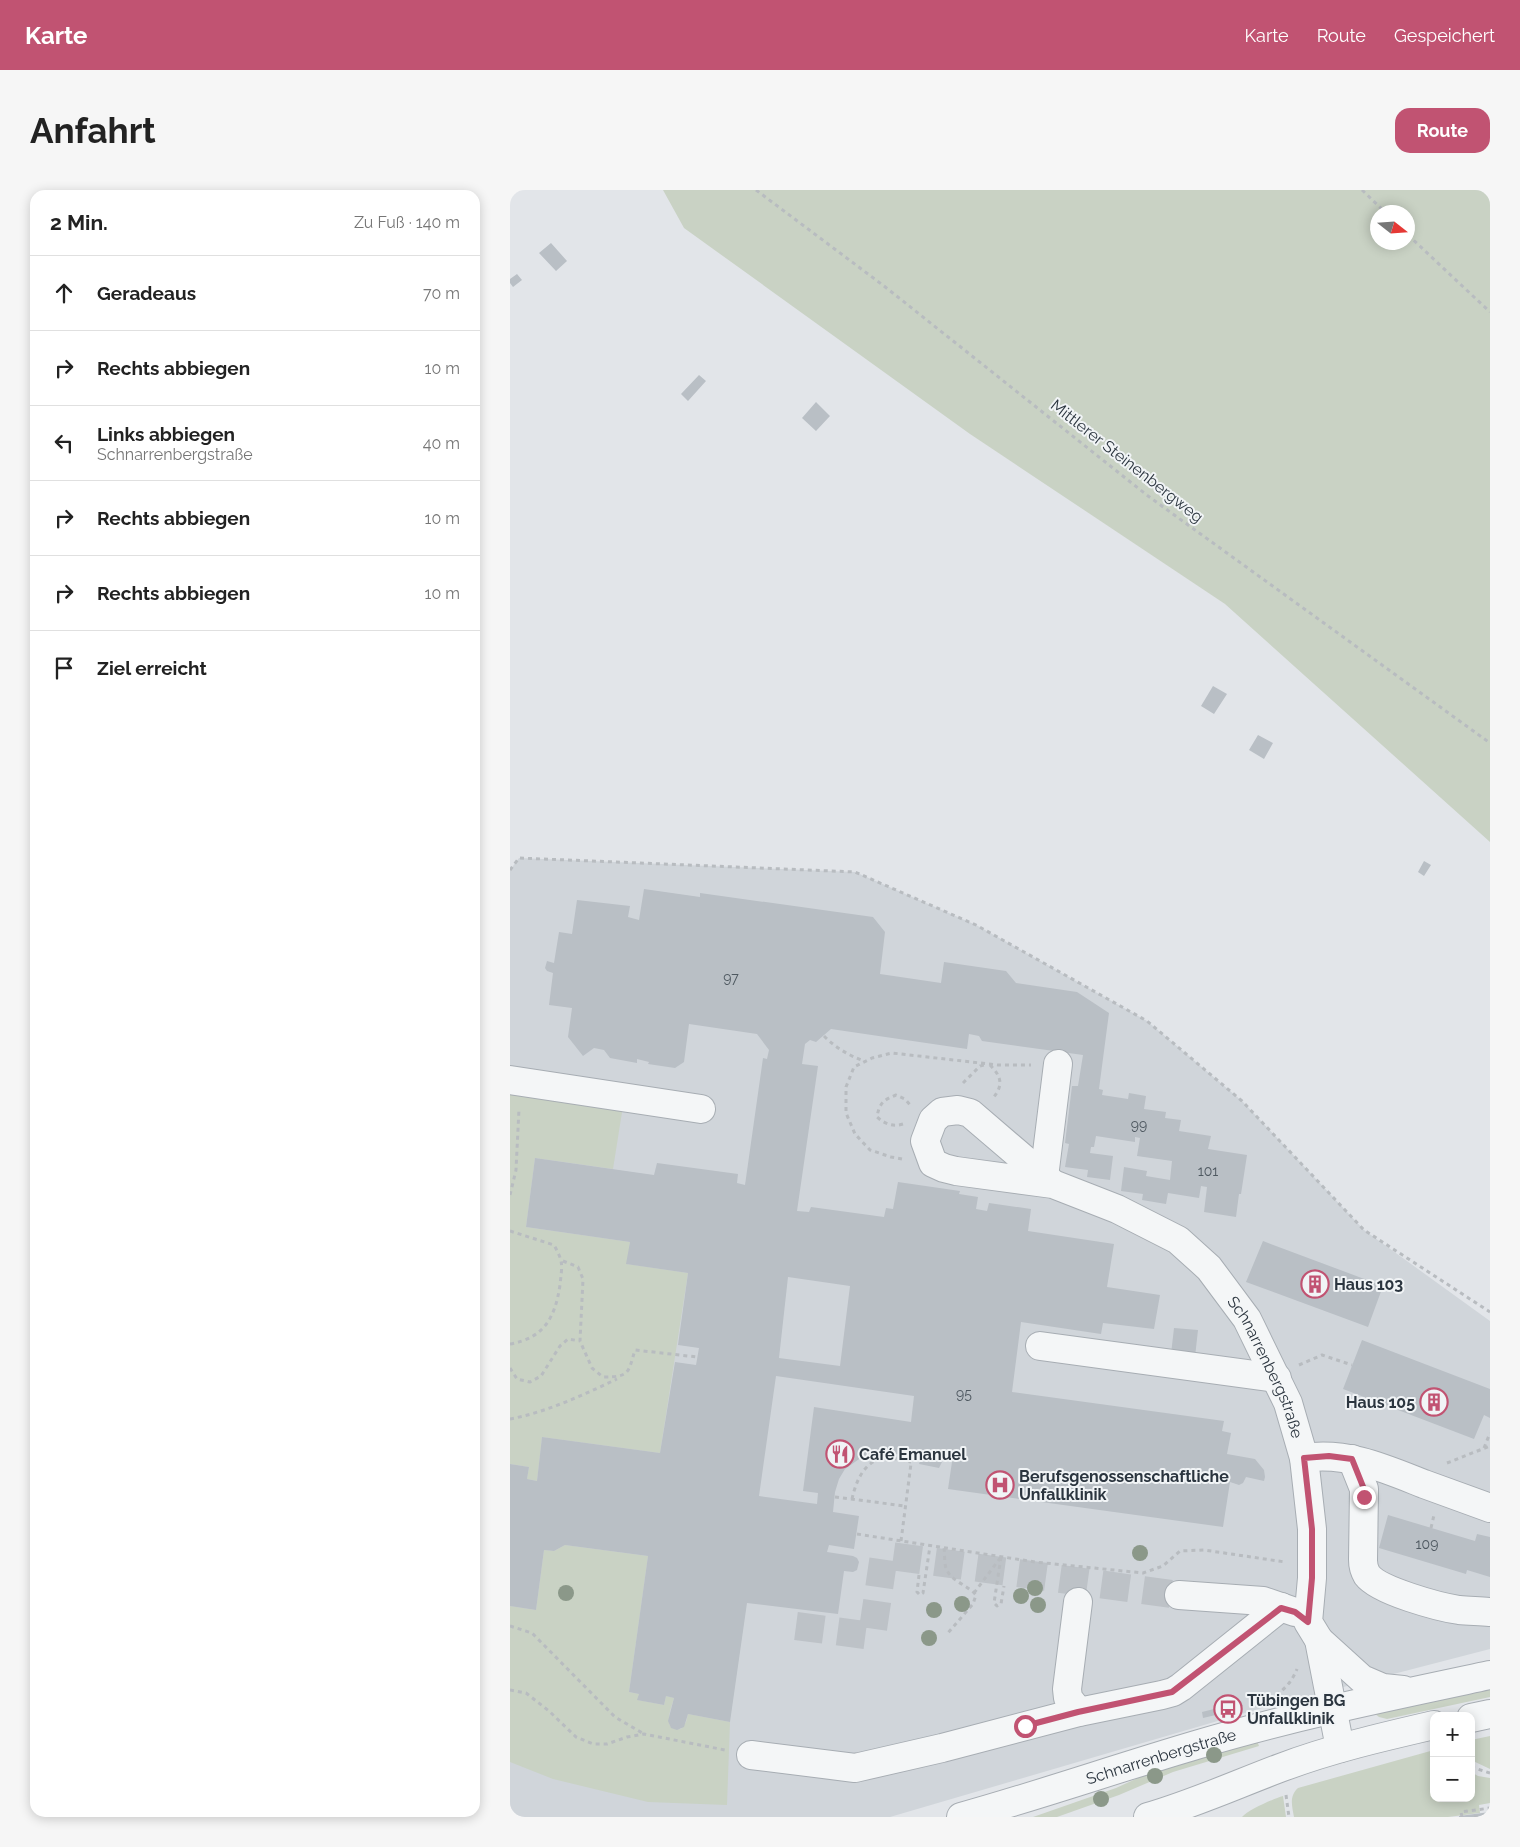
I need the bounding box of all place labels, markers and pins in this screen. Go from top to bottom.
building icon: Haus 103 [1300,1269,1330,1299]
place label: Haus 103 [1334,1275,1403,1294]
building icon: Haus 105 [1419,1387,1449,1417]
place label: Haus 105 [1346,1393,1415,1412]
restaurant icon: Café Emanuel [825,1439,855,1469]
place label: Café Emanuel [859,1445,967,1464]
place label: Berufsgenossenschaftliche Unfallklinik [1019,1467,1229,1504]
hospital icon: Berufsgenossenschaftliche Unfallklinik [985,1470,1015,1500]
place label: Tübingen BG Unfallklinik [1247,1691,1345,1728]
bus stop icon: Tübingen BG Unfallklinik [1213,1694,1243,1724]

